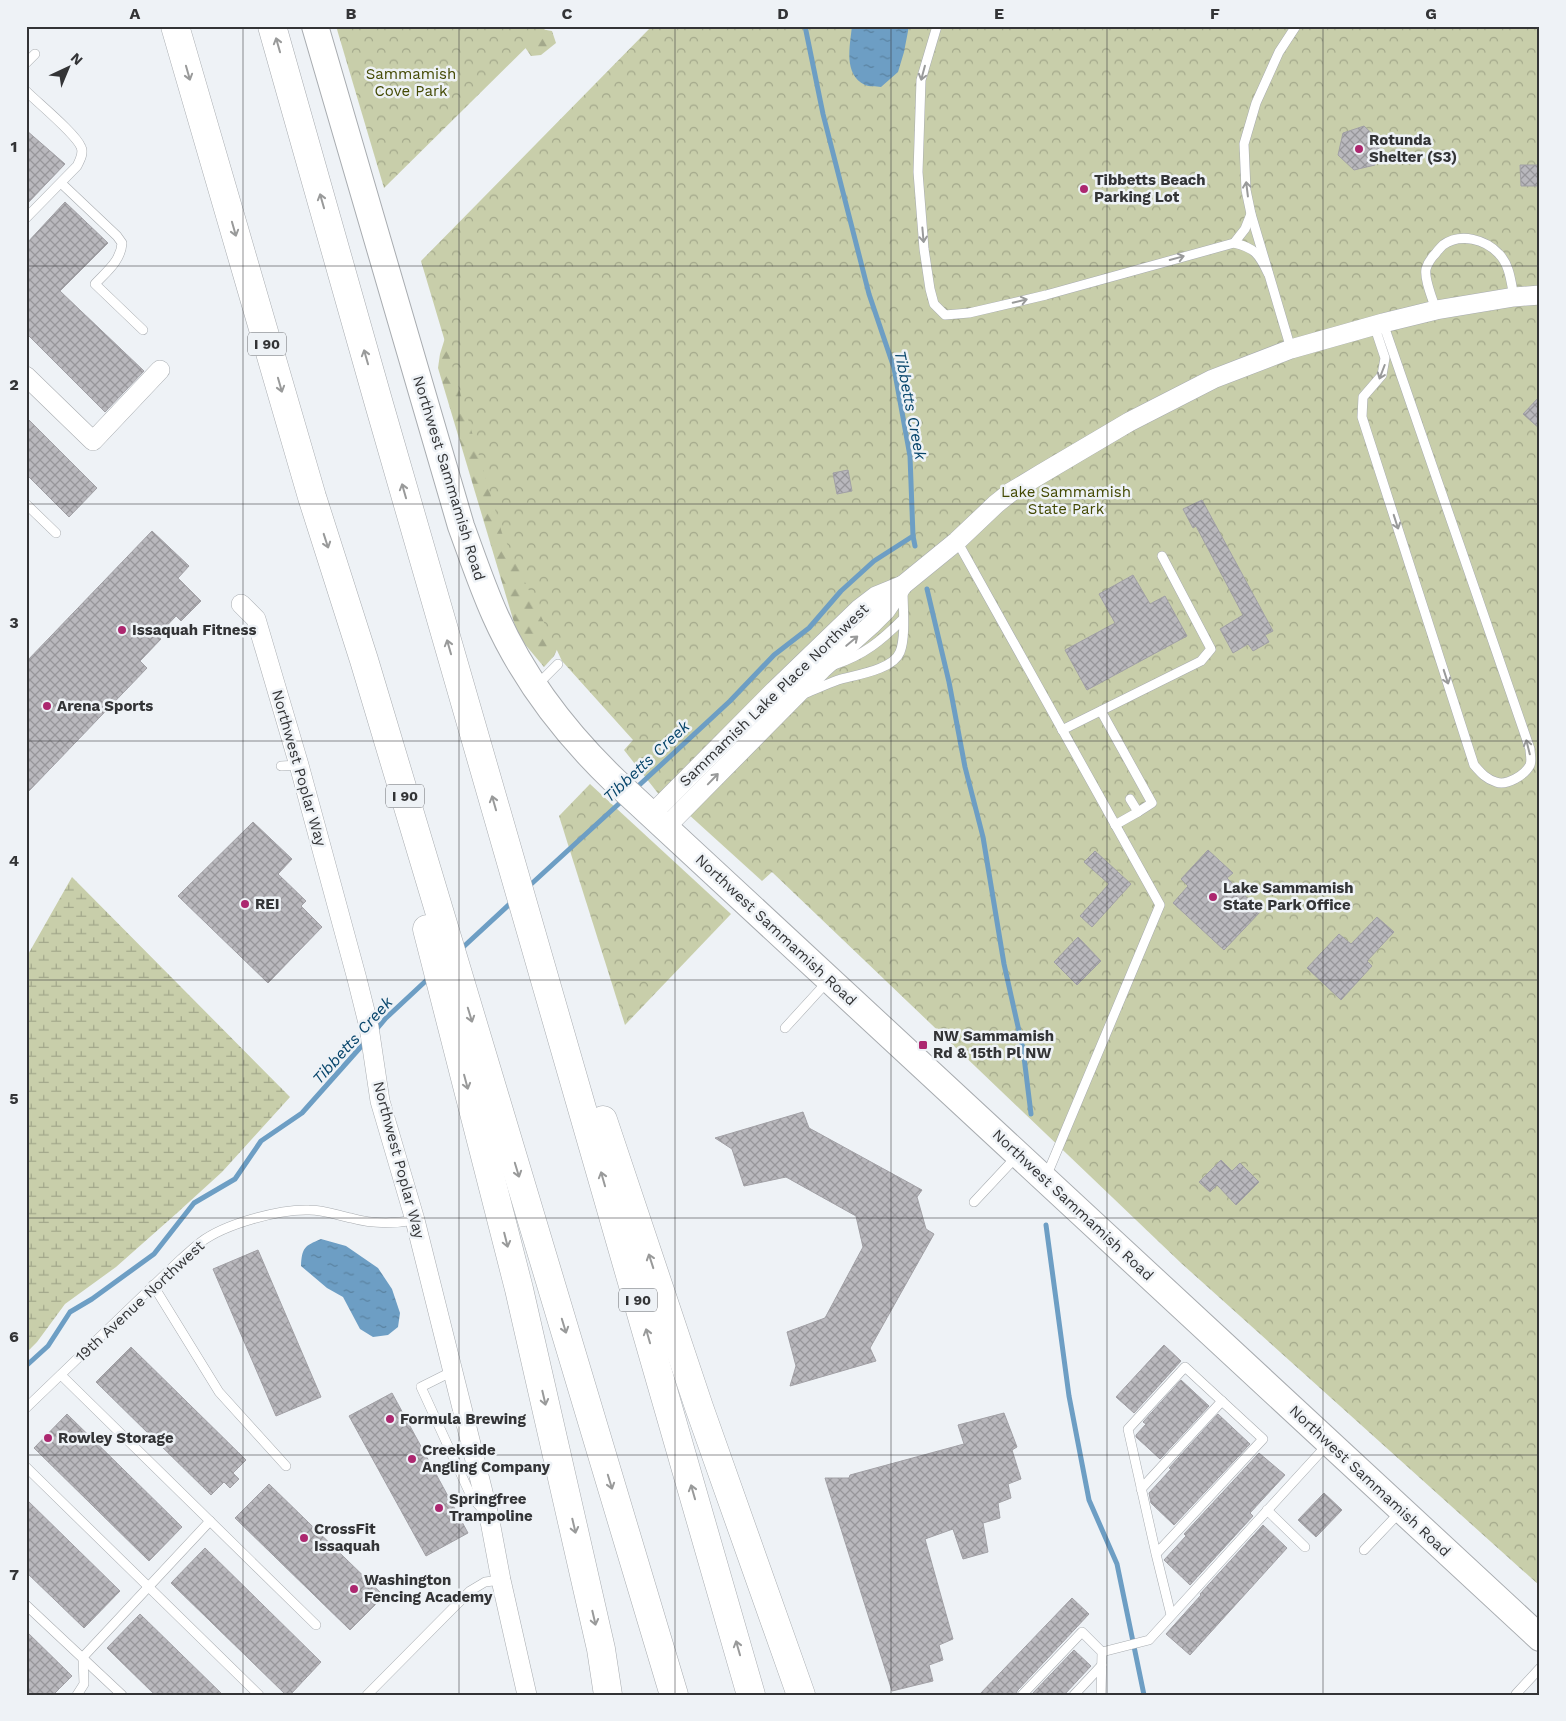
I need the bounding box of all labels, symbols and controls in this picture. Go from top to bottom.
text: A [130,4,141,23]
text: B [346,4,357,23]
text: C [562,4,573,23]
text: D [777,4,789,23]
text: E [994,4,1004,23]
text: F [1210,4,1220,23]
text: G [1425,4,1437,23]
one-way arrow [272,37,282,53]
north arrow [42,42,92,92]
text: N [68,49,86,68]
one-way arrow [184,65,194,81]
park label: Sammamish Cove Park [366,65,456,100]
one-way arrow [918,65,927,81]
place label: Rotunda Shelter (S3) [1369,131,1457,166]
text: 1 [11,137,17,156]
marker: Rotunda Shelter (S3) [1353,143,1365,155]
place label: Tibbetts Beach Parking Lot [1094,171,1206,206]
one-way arrow [1242,182,1252,198]
marker: Tibbetts Beach Parking Lot [1078,183,1090,195]
one-way arrow [317,193,326,209]
one-way arrow [229,221,239,237]
one-way arrow [918,227,928,243]
one-way arrow [1169,253,1185,262]
one-way arrow [1012,296,1028,305]
road number: I 90 [248,332,286,356]
water label: Tibbetts Creek [891,349,931,463]
one-way arrow [361,350,371,366]
one-way arrow [1377,364,1386,379]
street label: Northwest Sammamish Road [409,373,489,583]
text: 2 [9,375,19,394]
one-way arrow [275,377,285,393]
one-way arrow [399,483,409,499]
park label: Lake Sammamish State Park [1001,483,1131,518]
one-way arrow [1392,514,1401,529]
one-way arrow [322,532,332,548]
street label: Sammamish Lake Place Northwest [676,599,873,790]
text: 3 [9,613,19,632]
place label: Issaquah Fitness [132,621,256,639]
marker: Issaquah Fitness [116,624,128,636]
one-way arrow [845,636,858,647]
one-way arrow [444,639,454,655]
one-way arrow [1441,669,1451,685]
street label: Northwest Poplar Way [268,688,330,849]
place label: Arena Sports [57,697,153,715]
marker: Arena Sports [41,700,53,712]
water label: Tibbetts Creek [599,716,694,806]
one-way arrow [1523,740,1532,756]
one-way arrow [707,773,719,786]
road number: I 90 [386,784,424,808]
one-way arrow [489,795,499,811]
text: 4 [9,851,19,870]
street label: Northwest Sammamish Road [692,851,860,1009]
place label: Lake Sammamish State Park Office [1223,879,1354,914]
marker: Lake Sammamish State Park Office [1207,891,1219,903]
place label: REI [255,895,280,913]
marker: REI [239,898,251,910]
water label: Tibbetts Creek [308,992,397,1088]
one-way arrow [466,1006,476,1022]
place label: NW Sammamish Rd & 15th Pl NW [933,1027,1054,1062]
marker: NW Sammamish Rd & 15th Pl NW [917,1039,929,1051]
one-way arrow [462,1074,471,1090]
street label: Northwest Poplar Way [369,1079,429,1241]
text: 5 [9,1089,19,1108]
street label: Northwest Sammamish Road [989,1126,1157,1284]
one-way arrow [513,1162,523,1178]
one-way arrow [598,1172,607,1188]
one-way arrow [502,1231,511,1247]
street label: 19th Avenue Northwest [72,1236,209,1365]
one-way arrow [646,1253,655,1269]
road number: I 90 [619,1288,657,1312]
one-way arrow [559,1317,569,1333]
text: 6 [9,1327,19,1346]
one-way arrow [642,1328,652,1344]
one-way arrow [540,1389,549,1405]
street label: Northwest Sammamish Road [1286,1402,1454,1560]
place label: Formula Brewing [400,1410,526,1428]
marker: Formula Brewing [384,1413,396,1425]
place label: Rowley Storage [58,1429,174,1447]
marker: Rowley Storage [42,1432,54,1444]
place label: Creekside Angling Company [422,1441,550,1476]
marker: Creekside Angling Company [406,1453,418,1465]
one-way arrow [606,1473,616,1489]
one-way arrow [687,1484,697,1500]
place label: Springfree Trampoline [449,1490,533,1525]
marker: Springfree Trampoline [433,1502,445,1514]
one-way arrow [569,1518,579,1534]
place label: CrossFit Issaquah [314,1520,380,1555]
marker: CrossFit Issaquah [298,1532,310,1544]
text: 7 [9,1565,19,1584]
place label: Washington Fencing Academy [364,1571,493,1606]
marker: Washington Fencing Academy [348,1583,360,1595]
one-way arrow [590,1610,599,1626]
one-way arrow [732,1640,742,1656]

